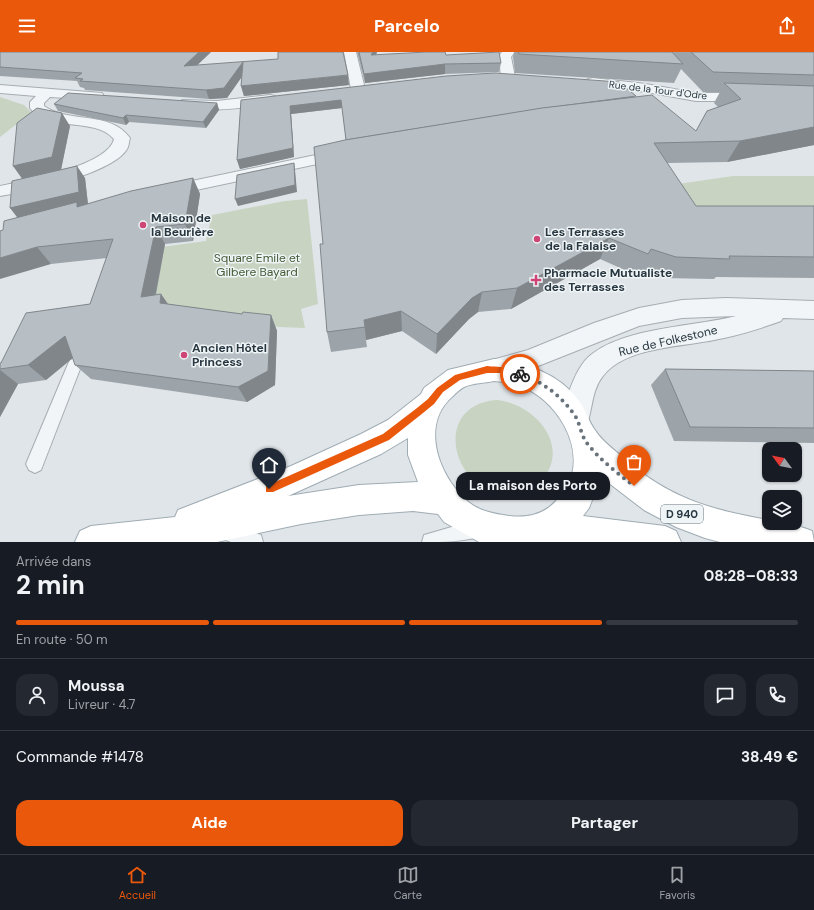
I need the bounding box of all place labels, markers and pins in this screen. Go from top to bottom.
place label: Maison de la Beurière [151,210,214,240]
marker: Maison de la Beurière [138,220,148,230]
place label: Les Terrasses de la Falaise [545,224,624,254]
marker: Les Terrasses de la Falaise [532,234,542,244]
place label: Pharmacie Mutualiste des Terrasses [544,265,672,295]
marker: Pharmacie Mutualiste des Terrasses [531,275,541,285]
place label: Ancien Hôtel Princess [192,340,267,370]
marker: Ancien Hôtel Princess [179,350,189,360]
pin [617,445,651,486]
pin [252,448,286,489]
callout: La maison des Porto [456,472,610,500]

